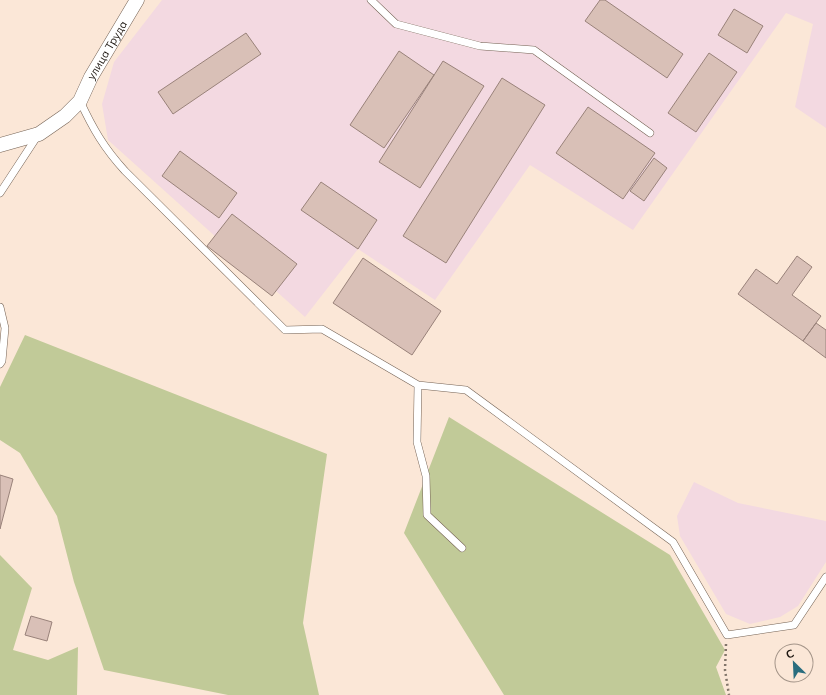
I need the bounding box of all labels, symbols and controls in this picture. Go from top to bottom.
street label: улица Труда [84,18,130,82]
north arrow [774,643,814,683]
text: С [784,646,797,662]

